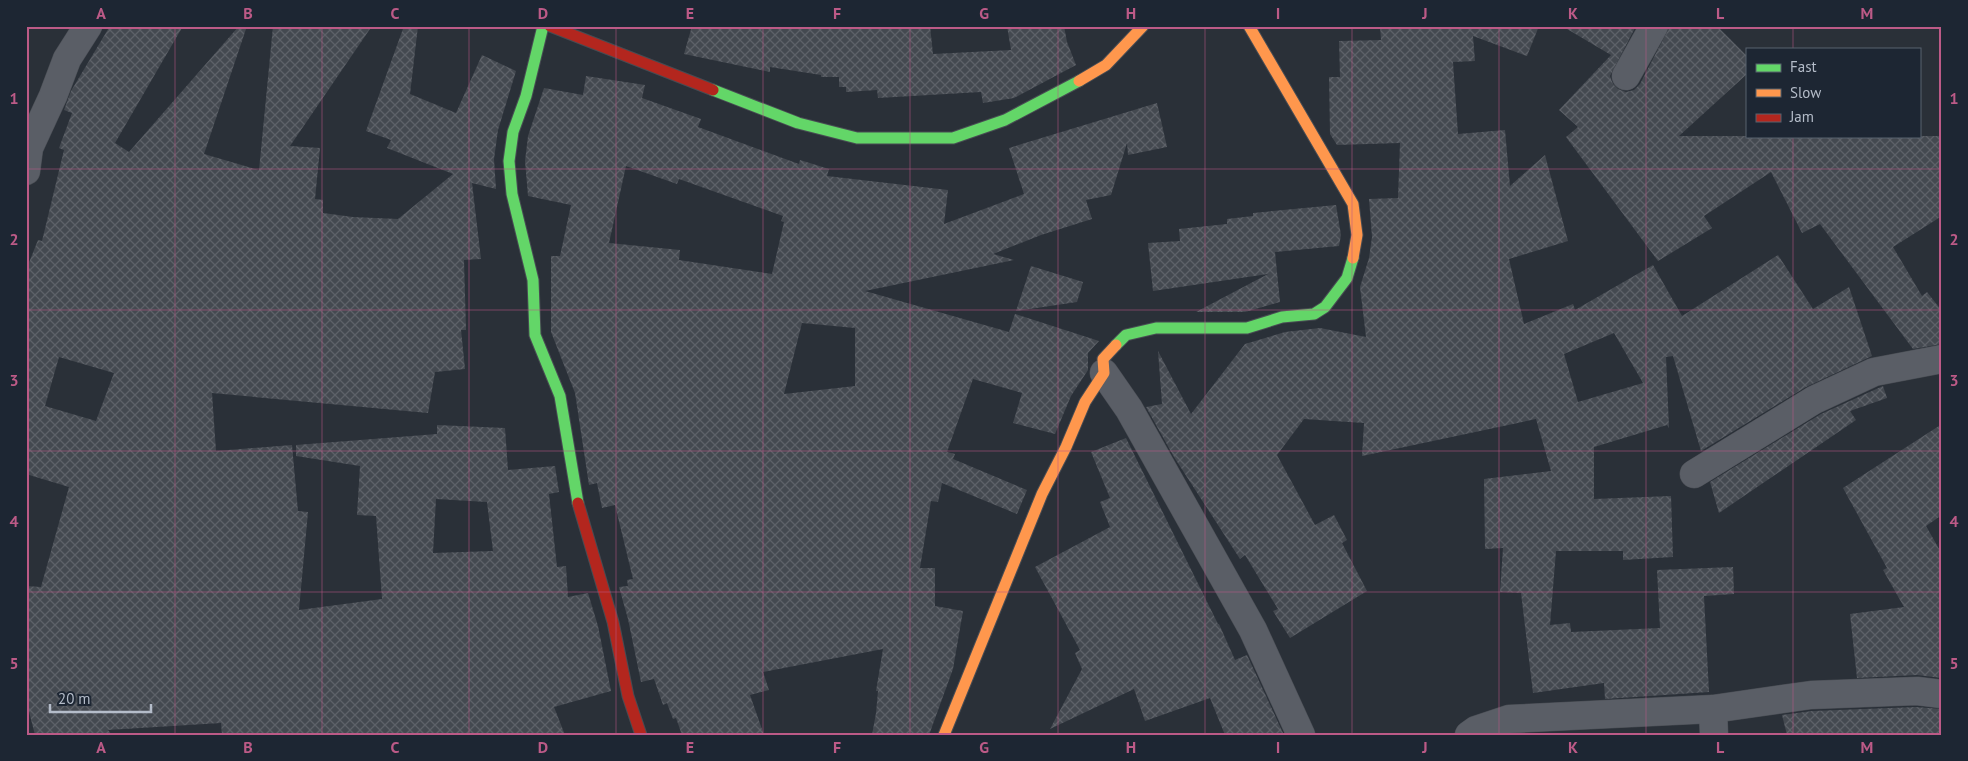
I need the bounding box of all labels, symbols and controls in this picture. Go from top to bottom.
text: A [96,3,106,23]
text: B [243,3,253,23]
text: C [391,3,400,23]
text: D [538,3,548,23]
text: E [686,3,694,23]
text: F [833,3,841,23]
text: G [979,3,989,23]
text: H [1126,3,1136,23]
text: I [1276,3,1280,23]
text: J [1421,3,1428,23]
text: K [1568,3,1578,23]
text: L [1716,3,1725,23]
text: M [1861,3,1873,23]
legend [1746,48,1920,138]
text: Fast [1790,57,1817,76]
text: Slow [1790,83,1821,102]
text: 1 [9,88,19,108]
text: 1 [1949,88,1959,108]
text: Jam [1789,107,1814,126]
text: 2 [9,229,19,249]
text: 2 [1949,229,1959,249]
text: 3 [9,370,19,390]
text: 3 [1949,370,1959,390]
text: 4 [9,511,19,531]
text: 4 [1949,511,1959,531]
text: 5 [9,653,19,673]
text: 5 [1949,653,1959,673]
scale bar [50,681,151,713]
text: 20 m [58,689,91,708]
text: A [96,737,106,757]
text: B [243,737,253,757]
text: C [391,737,400,757]
text: D [538,737,548,757]
text: E [686,737,694,757]
text: F [833,737,841,757]
text: G [979,737,989,757]
text: H [1126,737,1136,757]
text: I [1276,737,1280,757]
text: J [1421,737,1428,757]
text: K [1568,737,1578,757]
text: L [1716,737,1725,757]
text: M [1861,737,1873,757]

